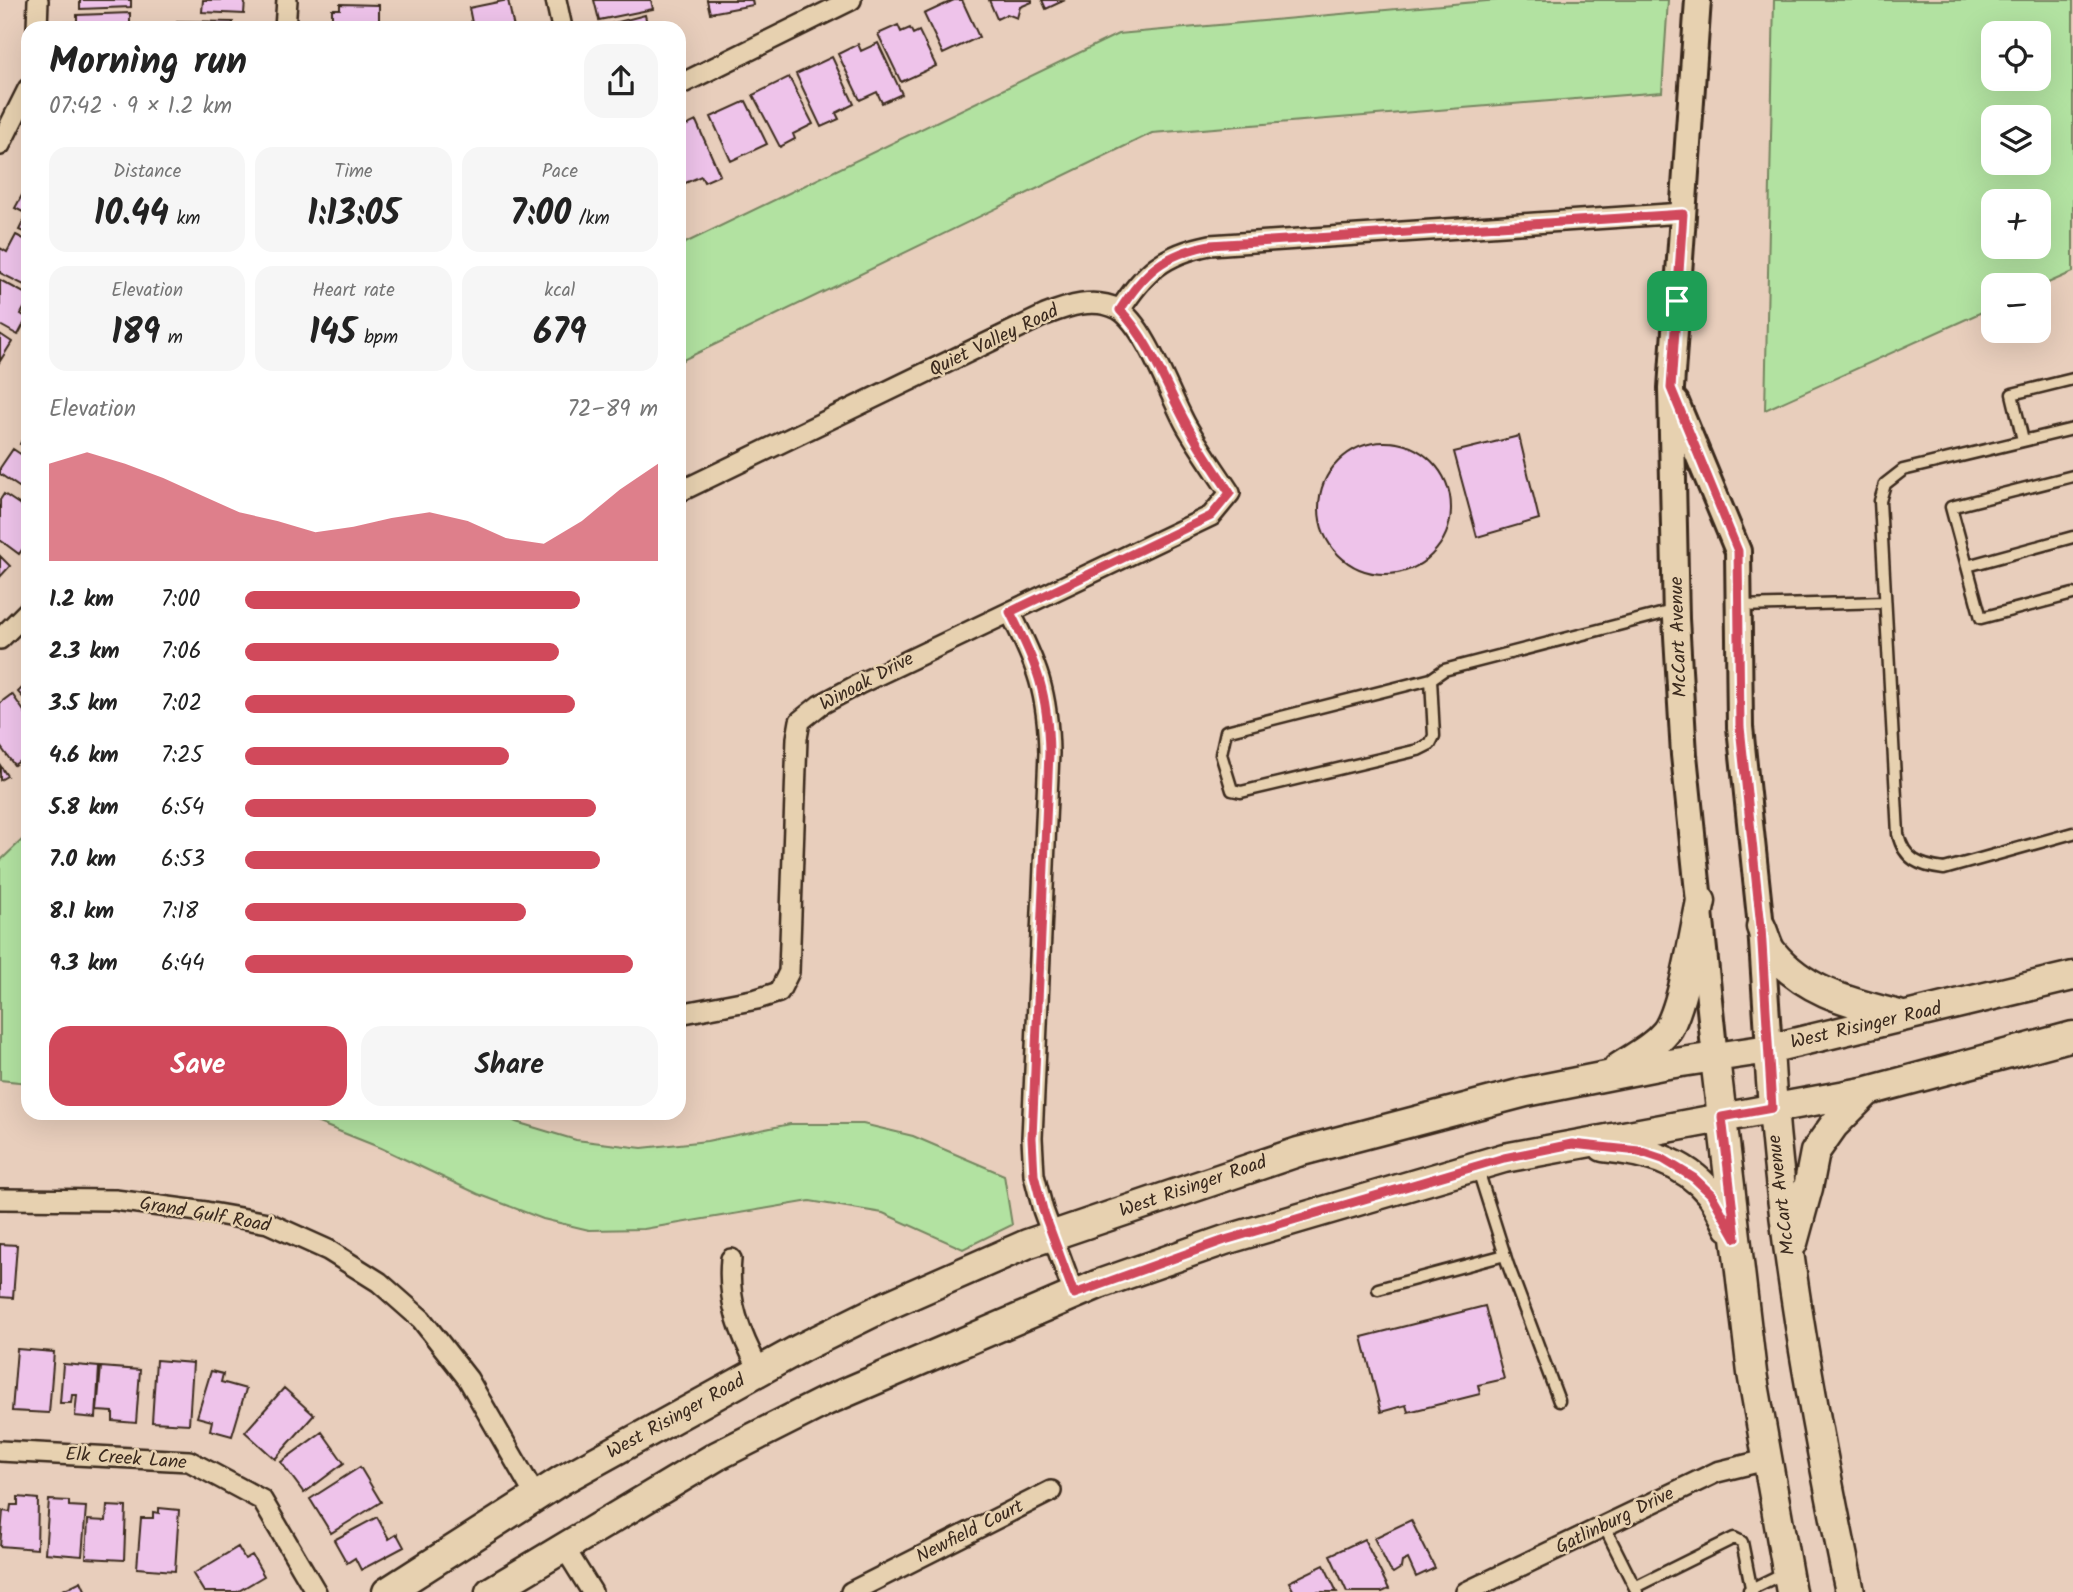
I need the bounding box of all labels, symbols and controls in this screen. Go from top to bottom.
map controls [1981,21,2051,343]
button: locate [1981,21,2051,91]
text: Morning run [49,33,247,93]
button: share [584,44,658,118]
text: 07:42 · 9 × 1.2 km [49,89,232,125]
button: layers [1981,105,2051,175]
text: Distance [113,157,181,187]
text: Time [334,157,373,187]
text: Pace [542,157,578,187]
text: 10.44 [94,187,169,243]
text: 1:13:05 [307,187,400,243]
text: 7:00 [510,187,571,243]
button: + [1981,189,2051,259]
text: km [169,204,200,234]
text: /km [571,204,610,234]
pin [1647,271,1707,331]
button: − [1981,273,2051,343]
text: Elevation [111,276,183,306]
text: Heart rate [312,276,395,306]
text: kcal [544,276,575,306]
icon: arrive [1658,282,1696,320]
street label: Quiet Valley Road [924,296,1064,385]
text: 189 [111,306,160,362]
text: 145 [309,306,356,362]
text: 679 [533,306,586,362]
text: m [160,323,183,353]
text: bpm [356,323,398,353]
text: Elevation [49,392,136,428]
text: 72–89 m [567,392,658,428]
street label: McCart Avenue [1662,576,1696,698]
text: 1.2 km [49,582,114,618]
text: 7:00 [161,582,200,618]
text: 2.3 km [49,634,119,670]
text: 7:06 [161,634,202,670]
street label: Winoak Drive [814,644,920,719]
text: 3.5 km [49,686,118,722]
text: 7:02 [161,686,202,722]
text: 4.6 km [49,738,118,774]
text: 7:25 [161,738,203,774]
text: 5.8 km [49,790,119,826]
text: 6:54 [161,790,204,826]
text: 7.0 km [49,842,116,878]
text: 6:53 [161,842,205,878]
text: 8.1 km [49,894,114,930]
text: 7:18 [161,894,198,930]
text: 9.3 km [49,946,118,982]
text: 6:44 [161,946,205,982]
street label: West Risinger Road [1787,994,1945,1058]
button: Save [49,1026,347,1106]
button: Share [361,1026,658,1106]
street label: McCart Avenue [1760,1133,1804,1257]
street label: West Risinger Road [1115,1148,1271,1226]
street label: Grand Gulf Road [137,1189,273,1241]
street label: West Risinger Road [601,1366,751,1468]
street label: Elk Creek Lane [64,1440,188,1478]
street label: Gatlinburg Drive [1551,1479,1680,1563]
street label: Newfield Court [911,1492,1030,1572]

